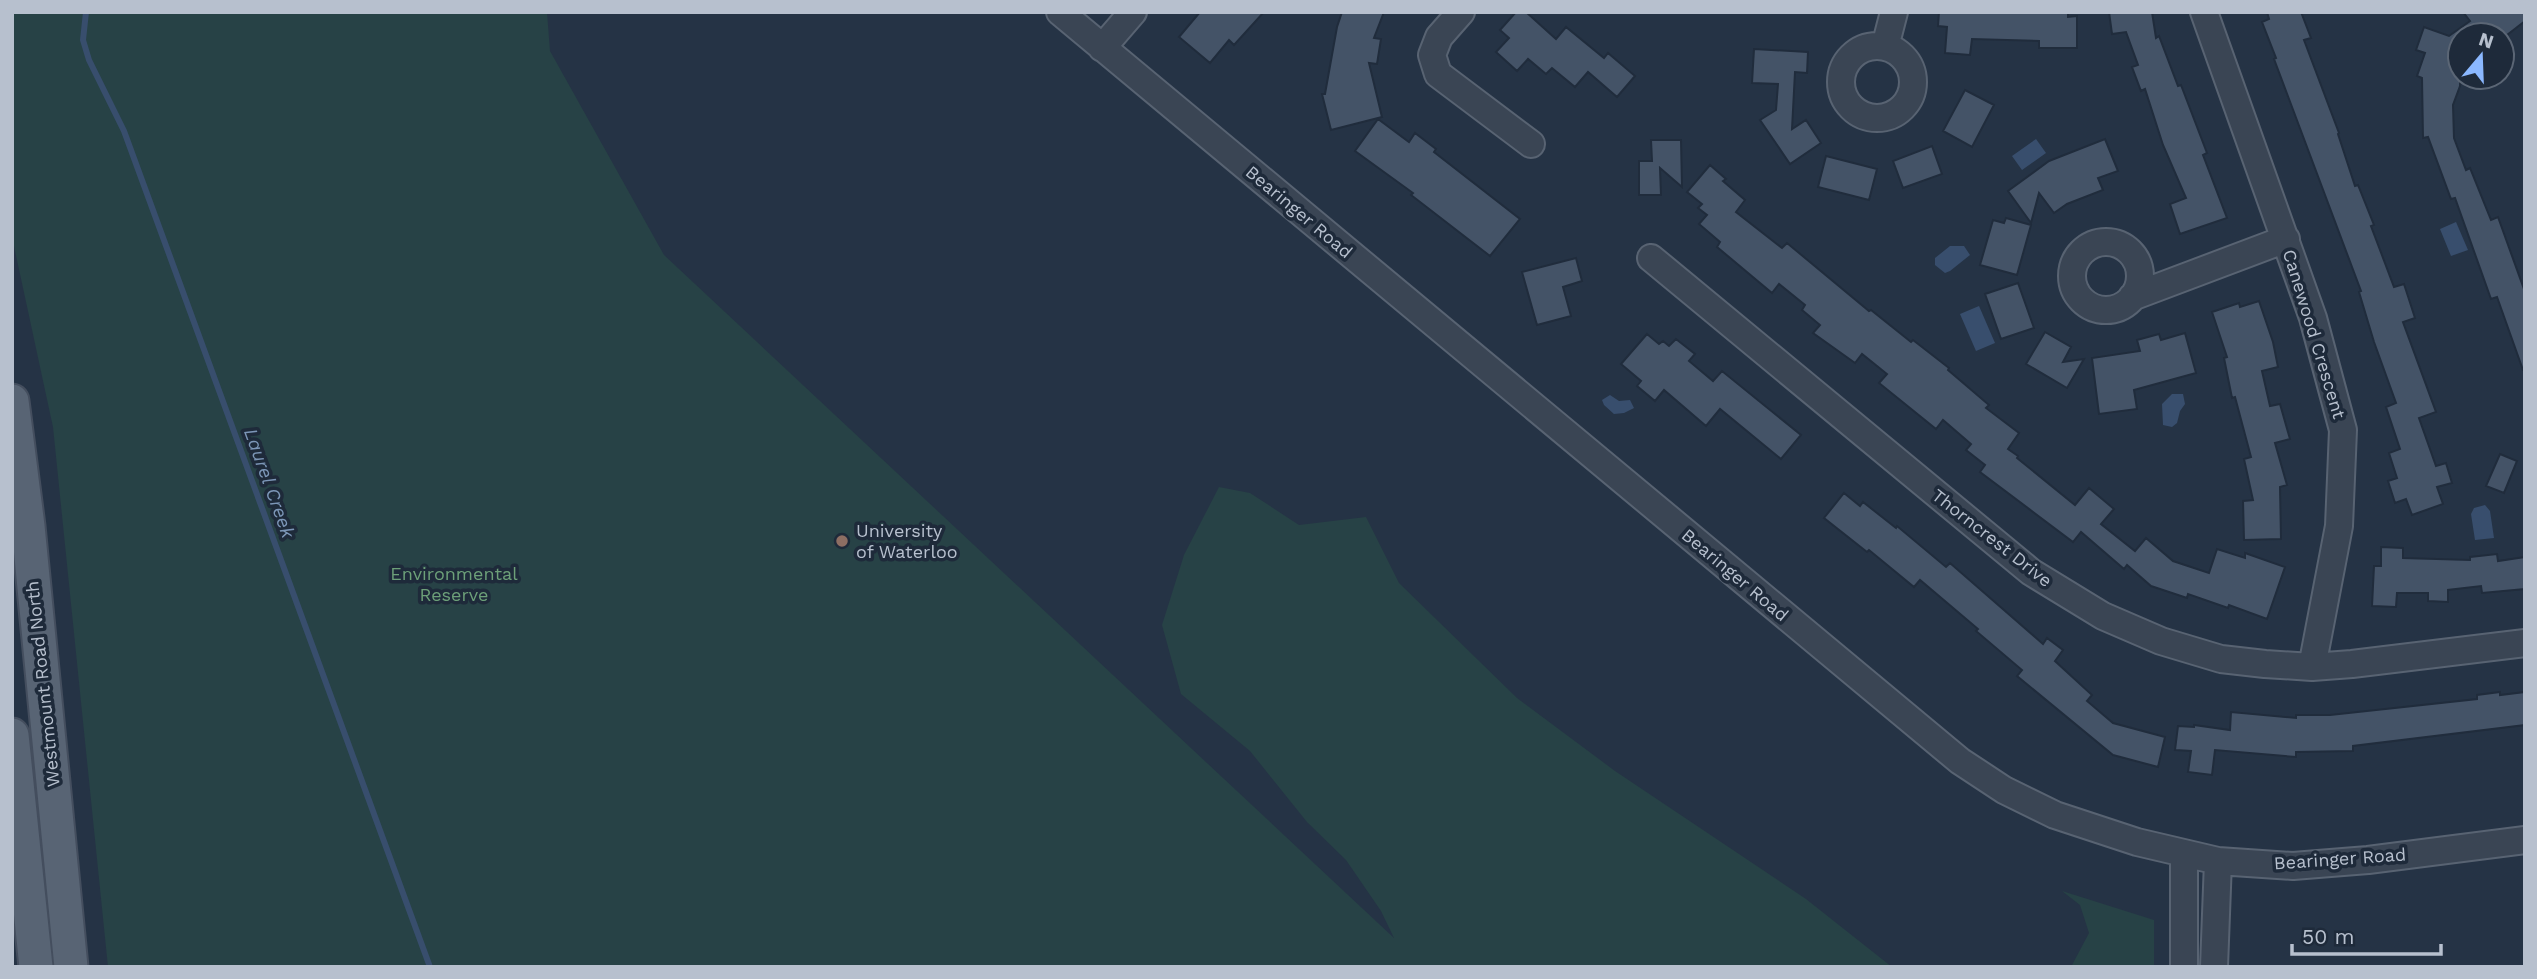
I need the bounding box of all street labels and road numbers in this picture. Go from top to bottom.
street label: Bearinger Road [1242,161,1357,262]
street label: Canewood Crescent [2279,247,2350,421]
street label: Thorncrest Drive [1928,484,2056,591]
street label: Bearinger Road [1678,524,1793,625]
street label: Westmount Road North [21,580,64,788]
street label: Bearinger Road [2273,843,2407,874]

